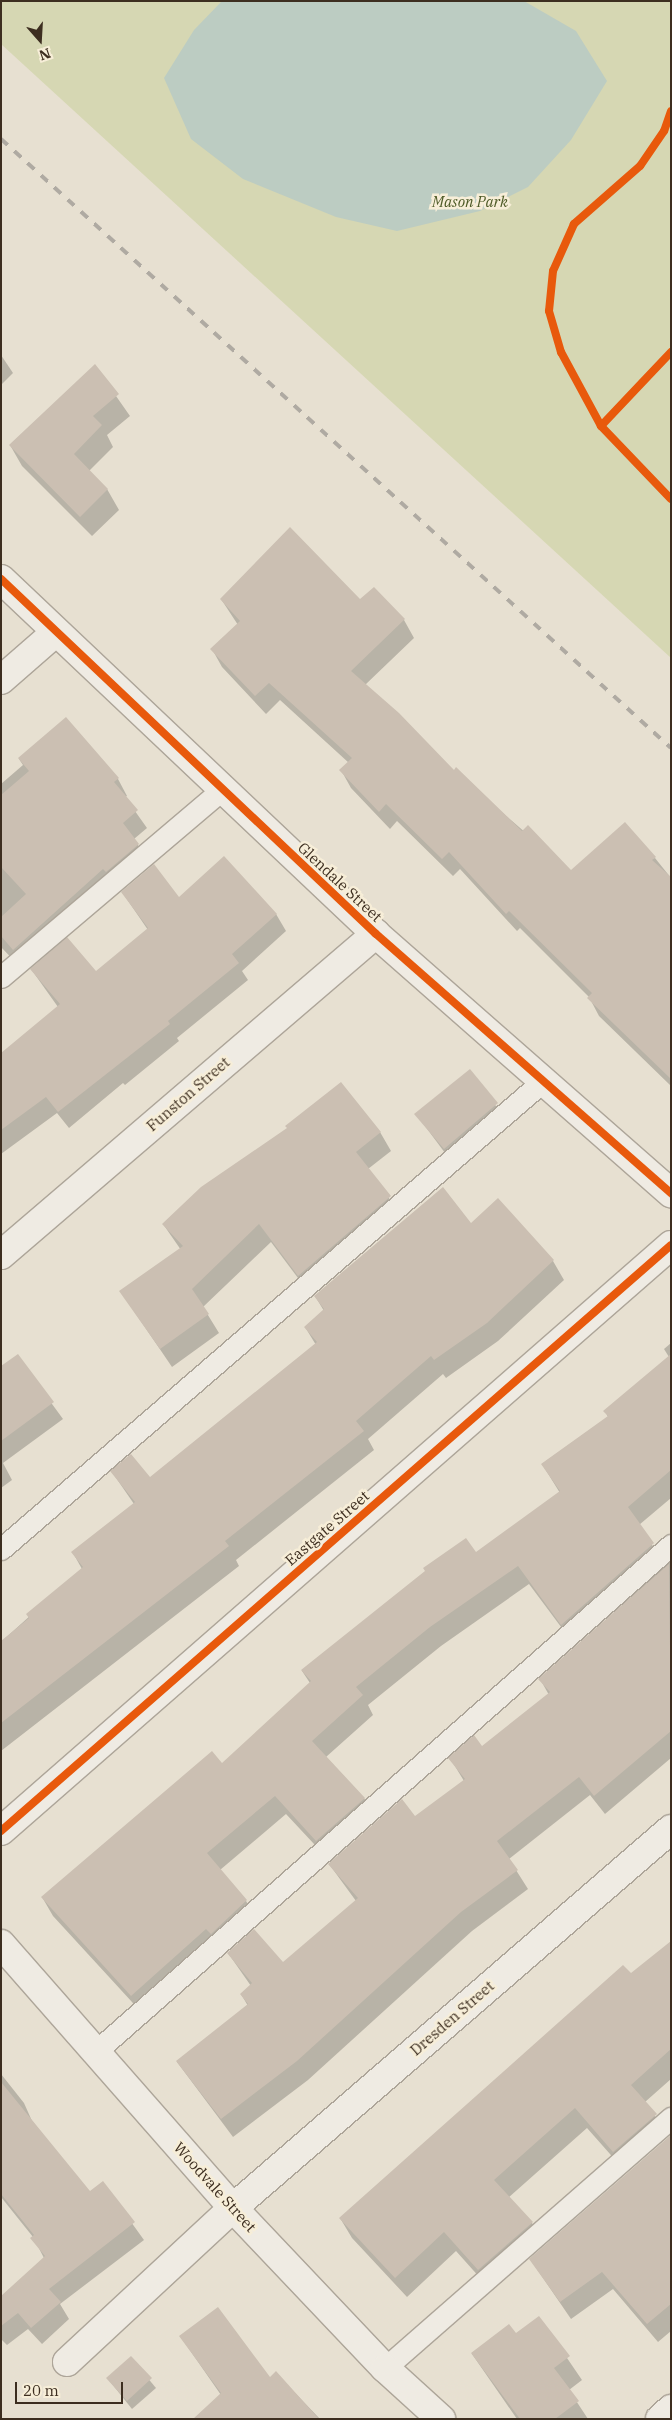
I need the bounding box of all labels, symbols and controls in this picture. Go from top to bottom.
north arrow [15,15,65,65]
text: N [37,44,53,64]
park label: Mason Park [432,193,508,211]
street label: Glendale Street [294,838,386,926]
street label: Funston Street [143,1053,233,1135]
street label: Eastgate Street [281,1487,373,1569]
street label: Dresden Street [406,1977,498,2059]
street label: Woodvale Street [170,2138,260,2236]
scale bar [18,2372,125,2404]
text: 20 m [23,2381,59,2400]

